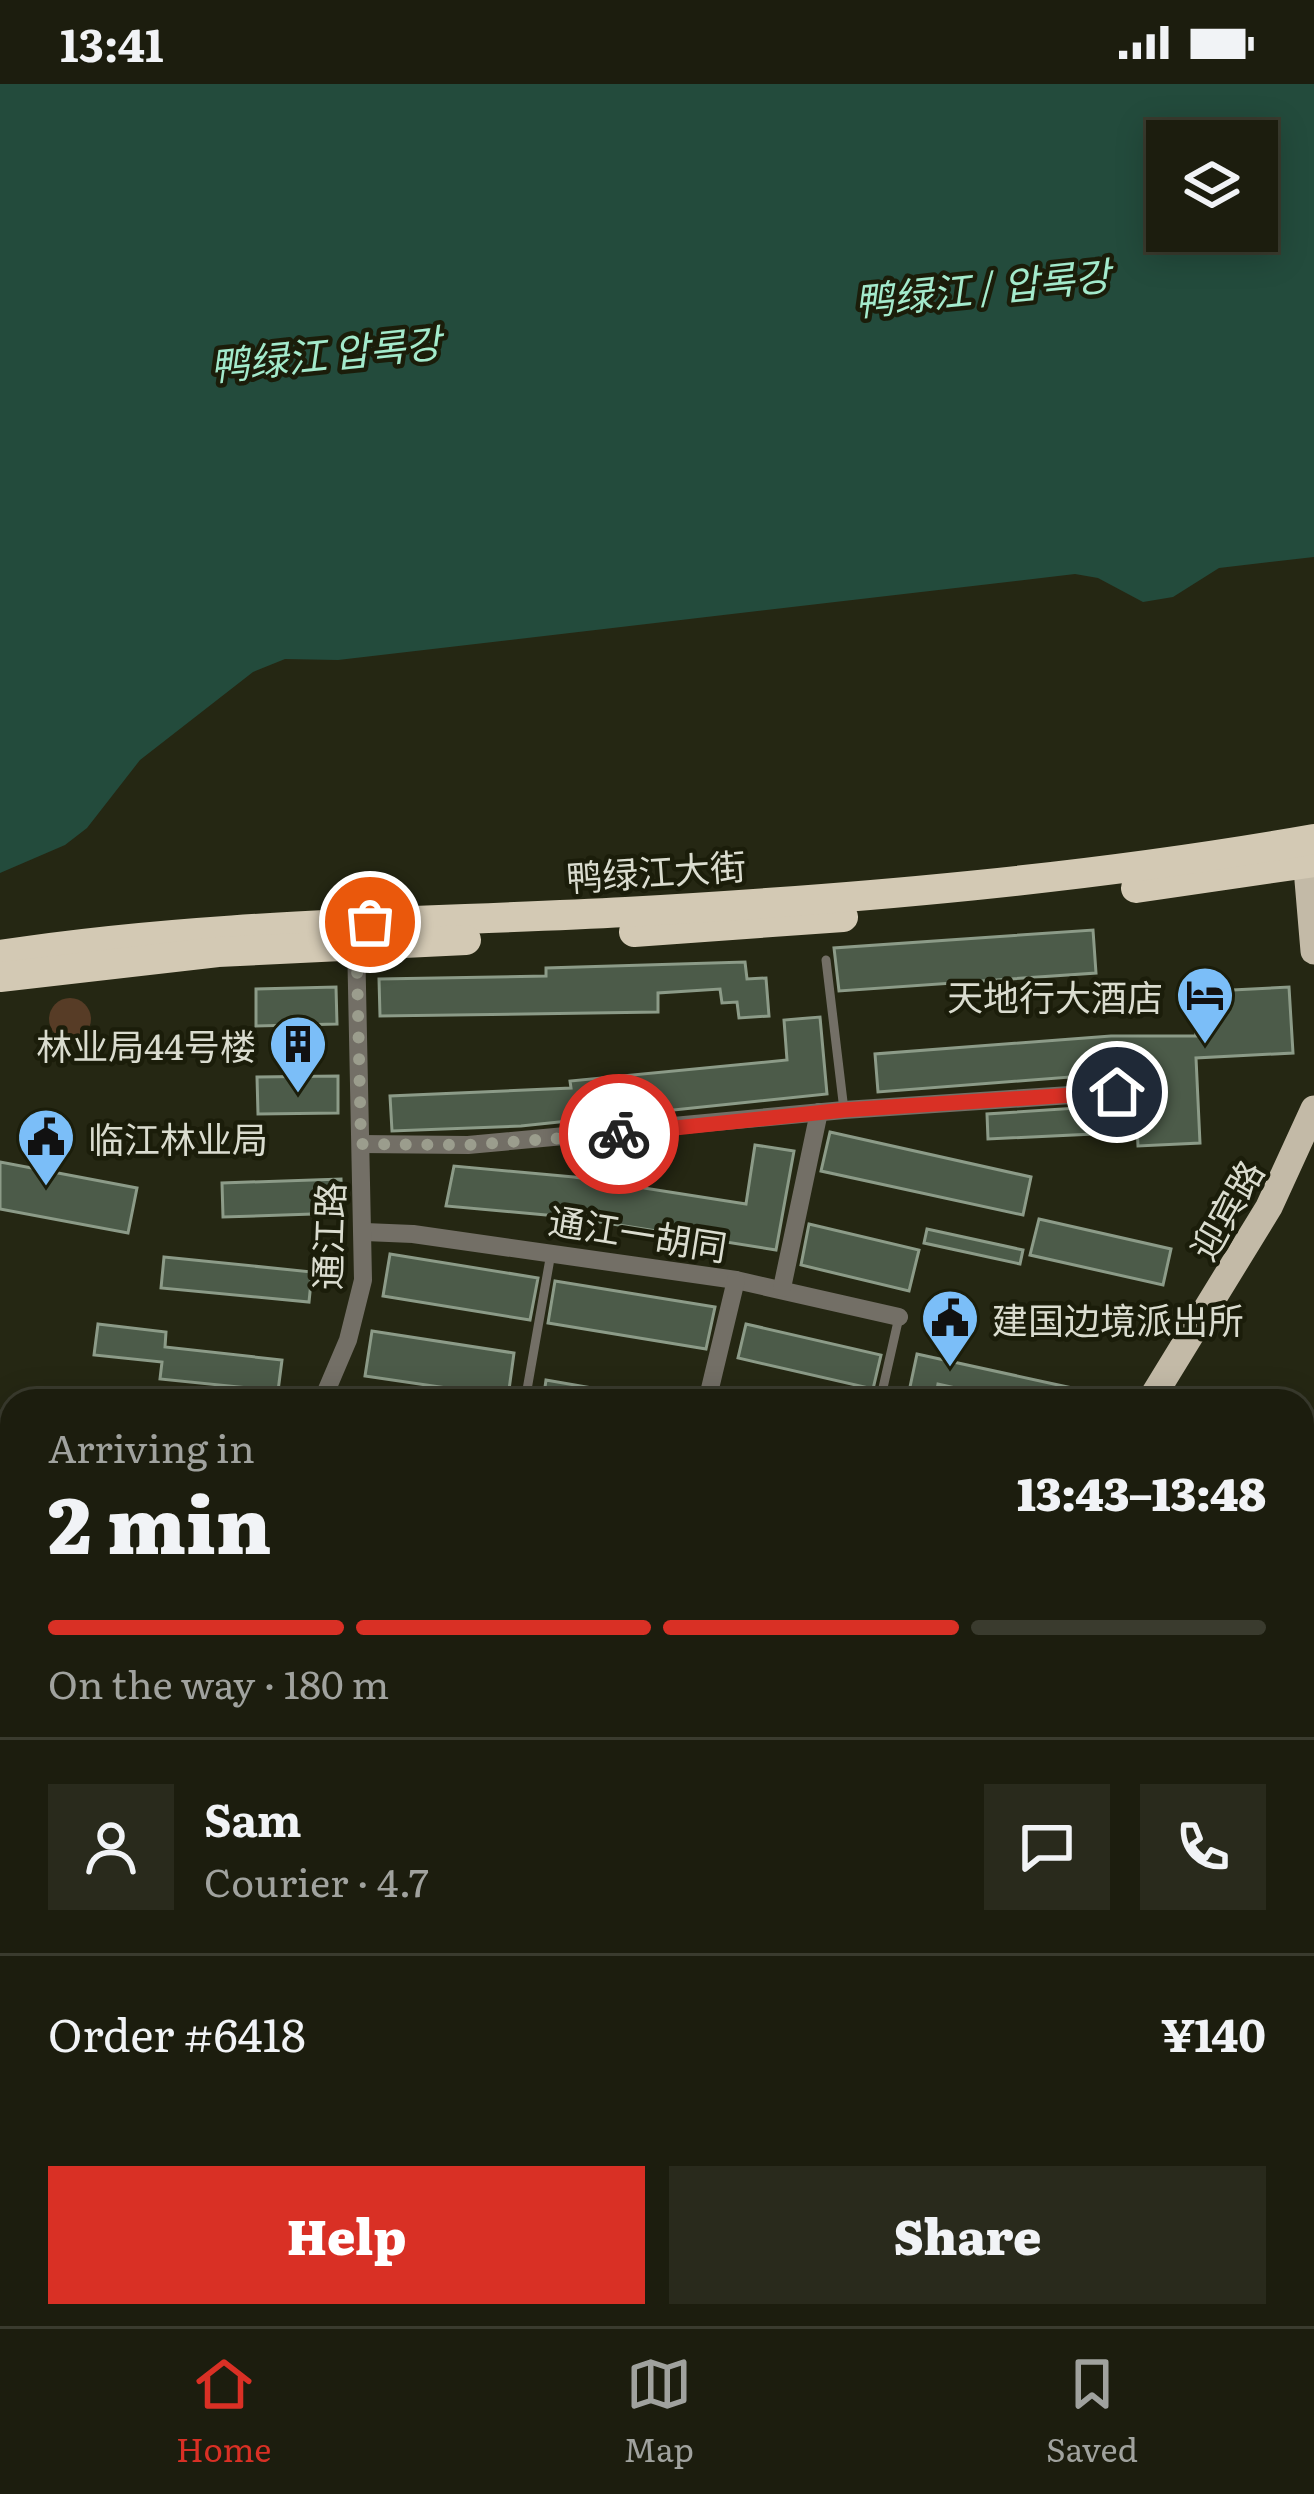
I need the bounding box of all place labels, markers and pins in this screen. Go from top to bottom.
pin [319,871,421,973]
hotel icon: 天地行大酒店 [1174,964,1236,1046]
place label: 天地行大酒店 [947,969,1163,1022]
building icon: 林业局44号楼 [267,1013,329,1095]
place label: 林业局44号楼 [36,1018,256,1071]
pin [1066,1041,1168,1143]
public building icon: 临江林业局 [15,1106,77,1188]
place label: 临江林业局 [88,1111,268,1164]
public building icon: 建国边境派出所 [919,1287,981,1369]
place label: 建国边境派出所 [992,1292,1244,1345]

